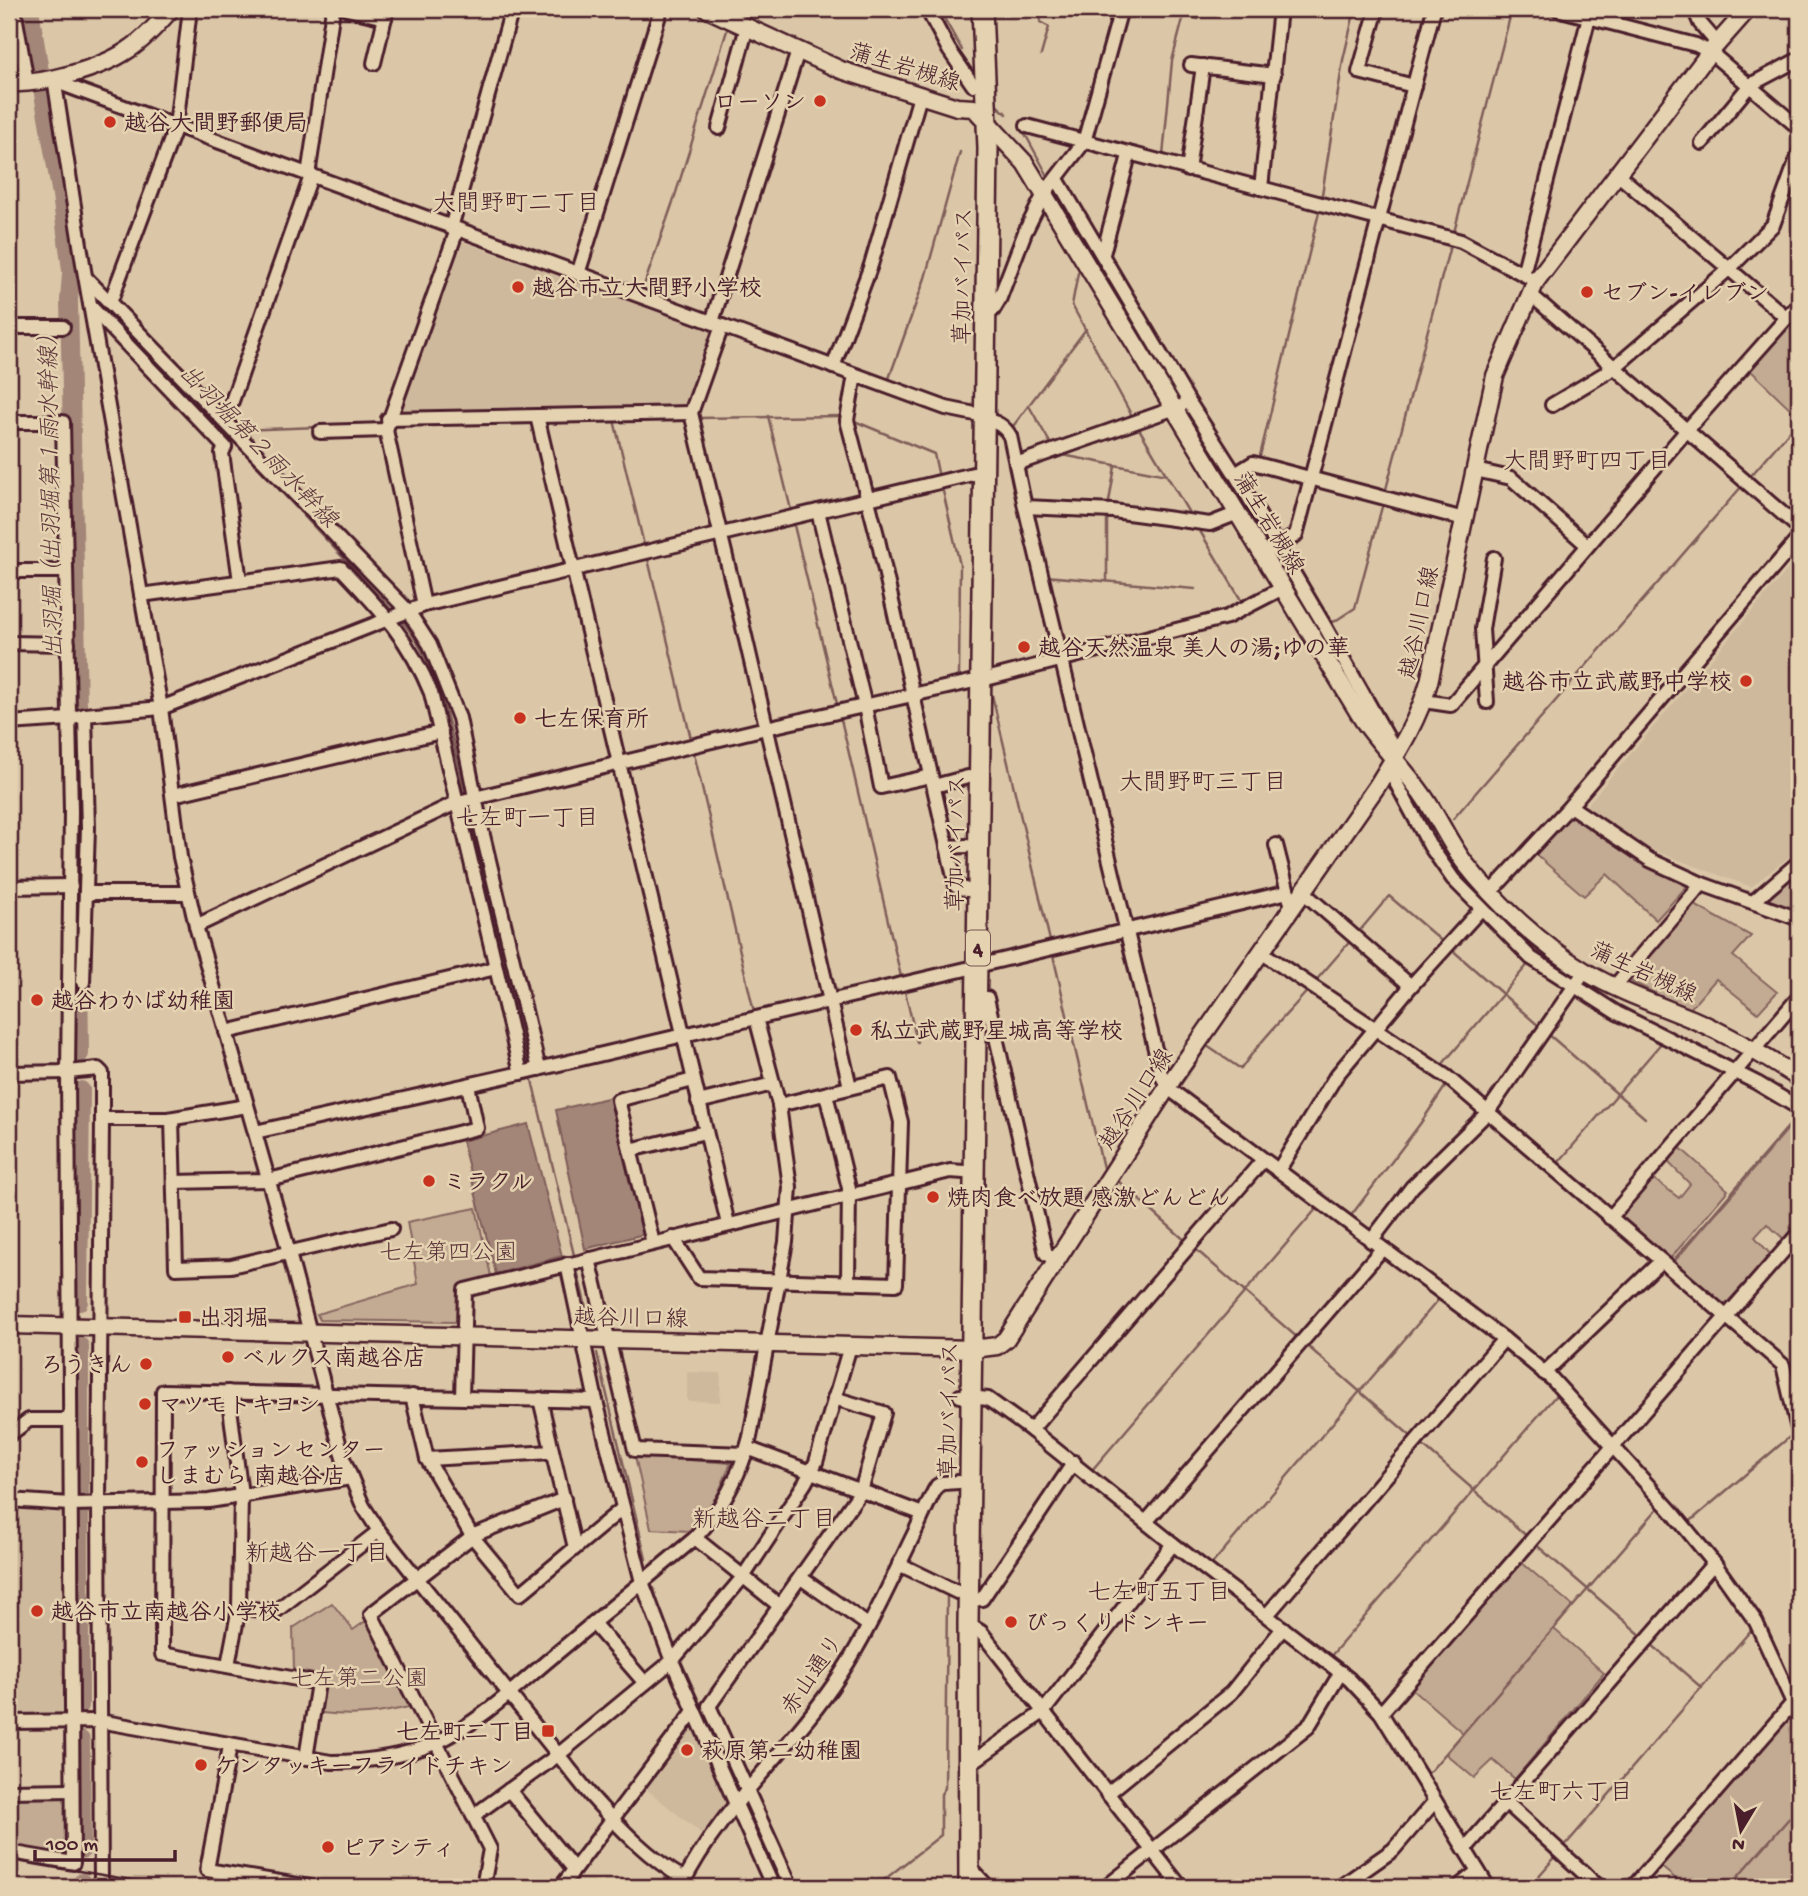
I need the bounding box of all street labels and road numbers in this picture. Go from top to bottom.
street label: 蒲生岩槻線 [845,39,963,99]
street label: 草加バイパス [950,207,980,345]
street label: 蒲生岩槻線 [1226,467,1309,580]
street label: 越谷川口線 [1395,563,1447,682]
street label: 草加バイパス [943,774,973,912]
road number: 4 [966,930,990,965]
street label: 蒲生岩槻線 [1585,937,1701,1011]
street label: 越谷川口線 [1094,1044,1181,1155]
street label: 越谷川口線 [573,1305,689,1335]
street label: 草加バイパス [936,1341,966,1479]
street label: 赤山通り [776,1630,851,1722]

